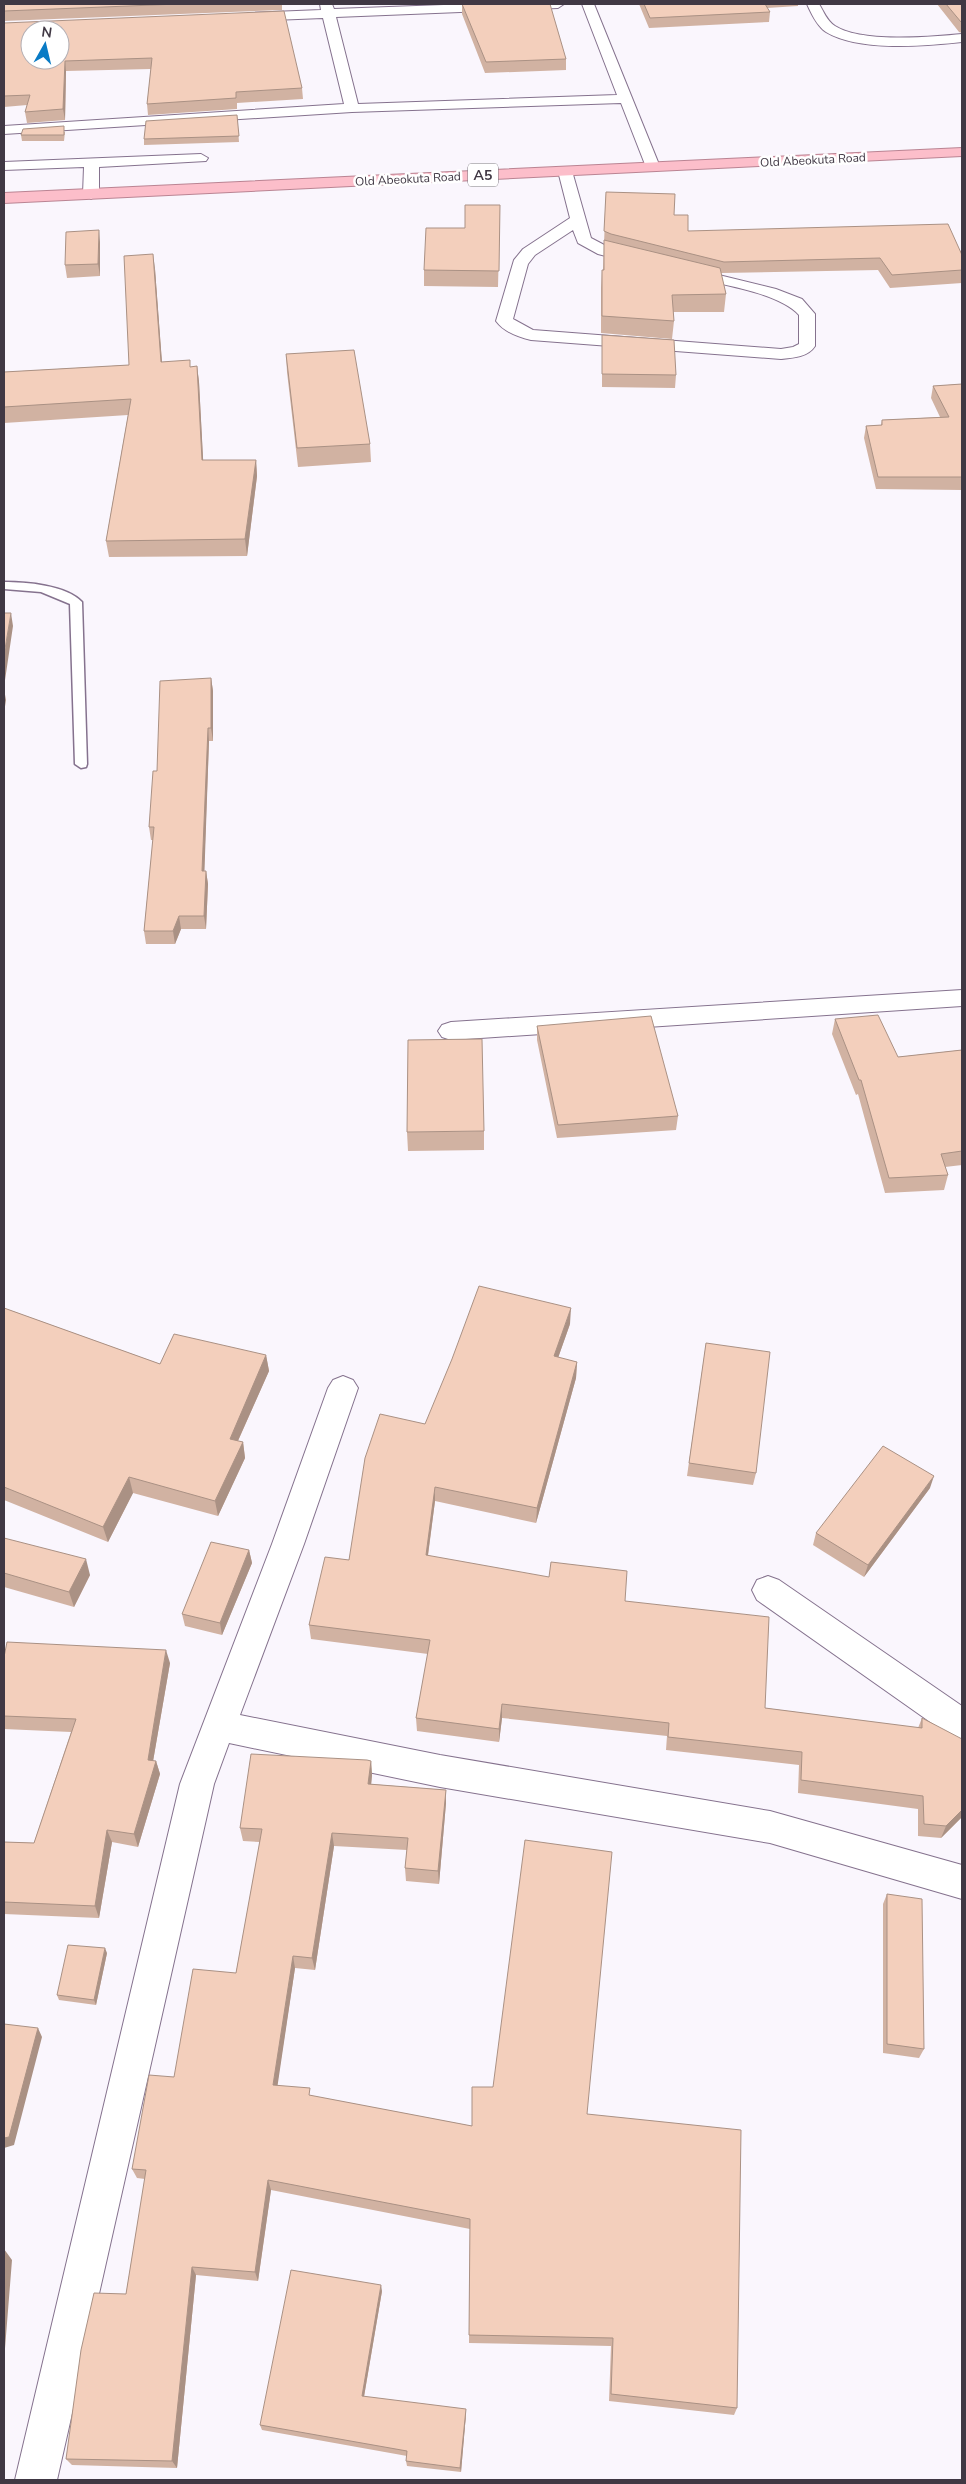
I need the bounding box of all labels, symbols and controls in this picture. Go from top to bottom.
north arrow [20,20,70,70]
text: N [40,22,53,43]
street label: Old Abeokuta Road [760,149,866,171]
road number: A5 [468,164,498,186]
street label: Old Abeokuta Road [355,168,461,190]

